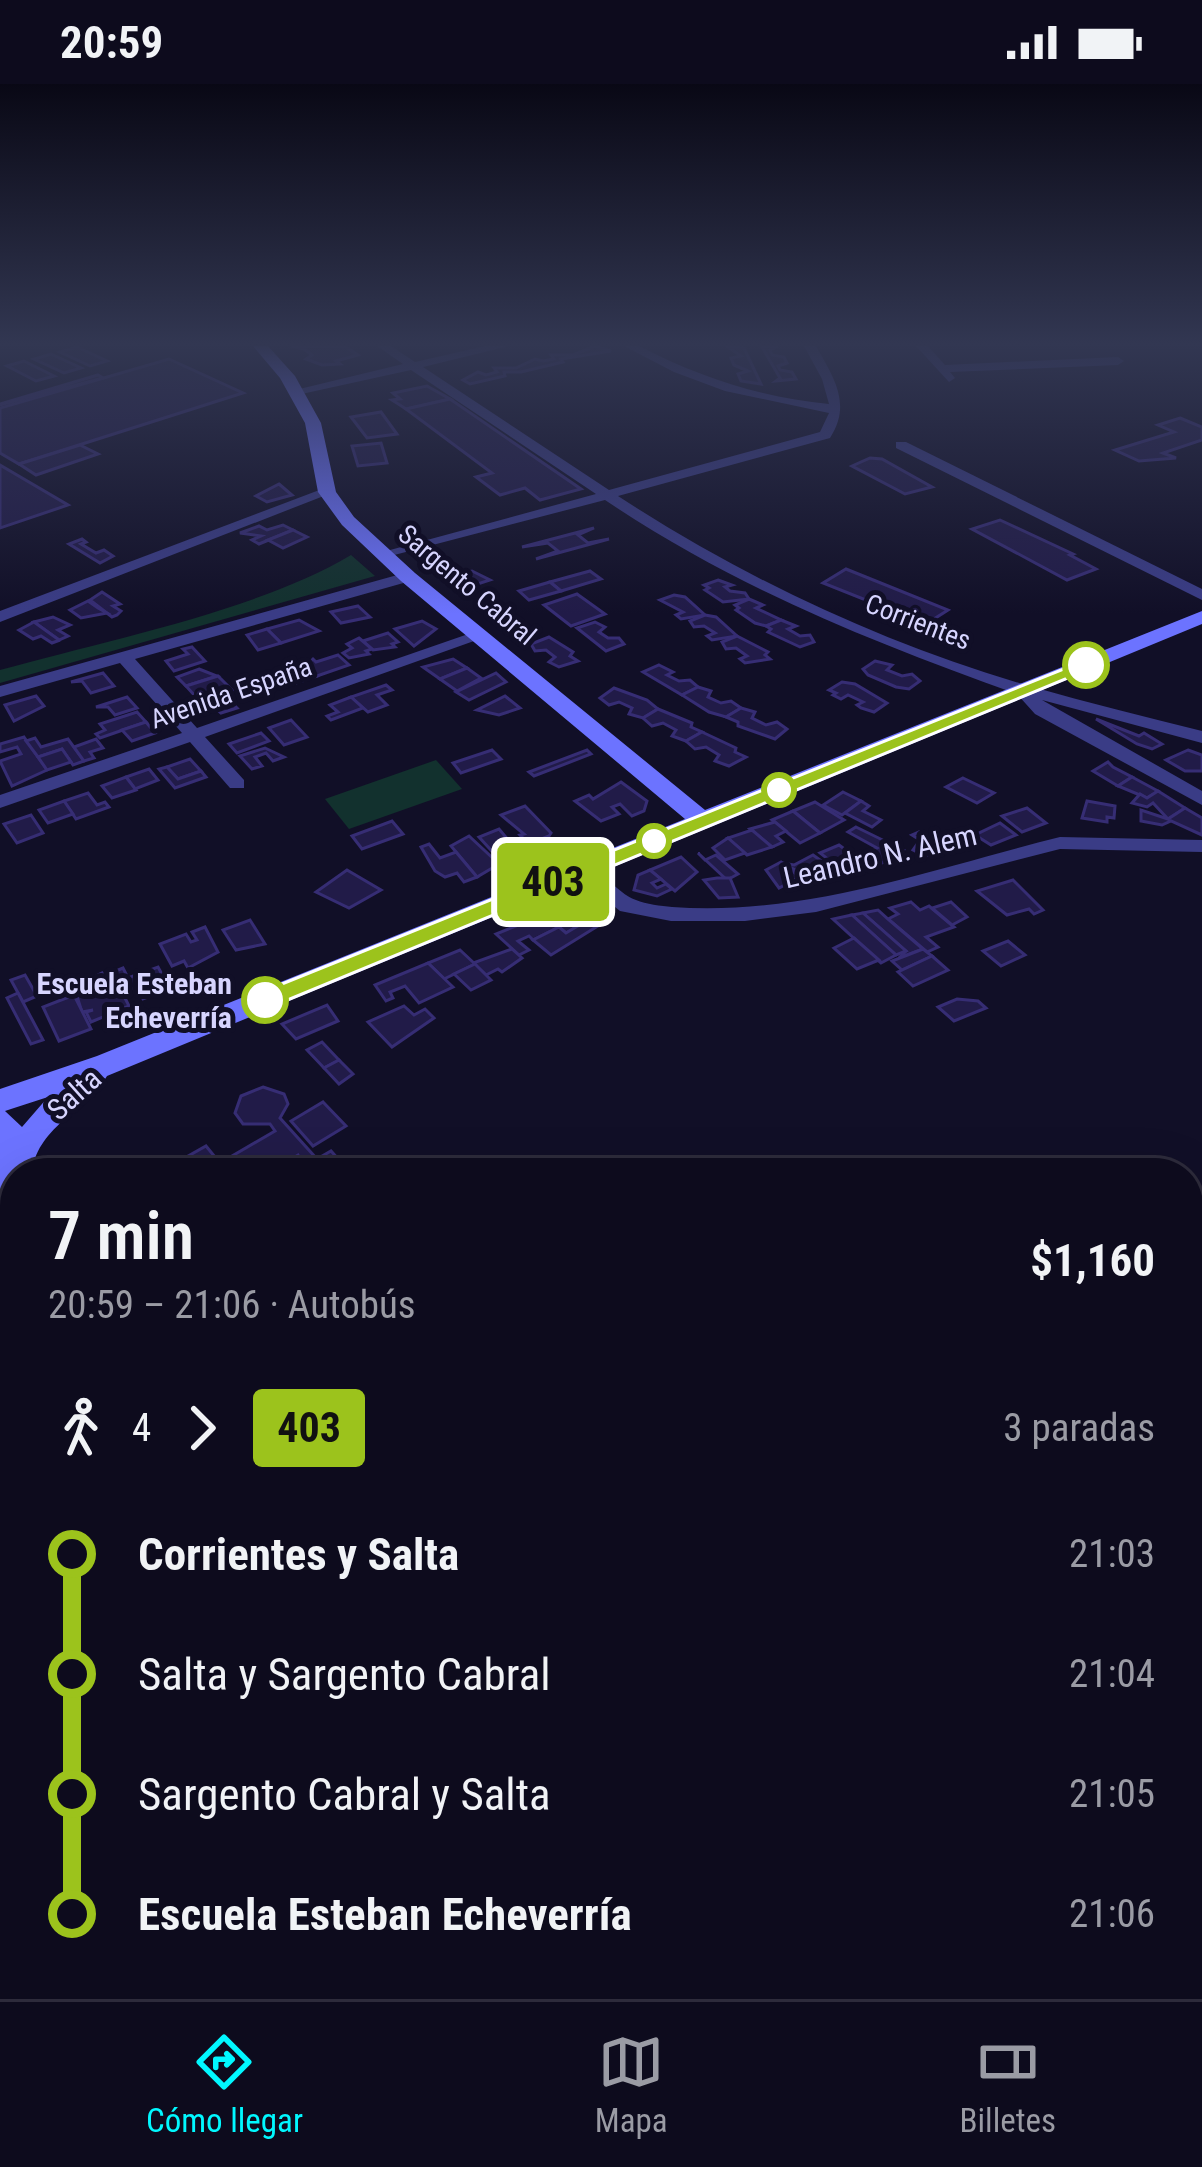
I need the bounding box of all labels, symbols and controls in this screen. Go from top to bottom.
text: 20:59 [60,16,163,69]
street label: Sargento Cabral [392,518,542,652]
street label: Corrientes [861,587,975,657]
unlabelled marker [1064,643,1108,687]
street label: Avenida España [146,650,316,736]
unlabelled marker [763,774,795,806]
street label: Leandro N. Alem [780,817,980,895]
unlabelled marker [638,825,670,857]
line badge: 403 [484,843,622,921]
text: 403 [521,857,585,906]
place label: Escuela Esteban Echeverría [36,966,232,1035]
marker: Escuela Esteban Echeverría [243,978,287,1022]
street label: Salta [40,1061,108,1127]
text: 7 min [48,1198,194,1275]
text: $1,160 [1030,1234,1155,1287]
text: 20:59 – 21:06 · Autobús [48,1282,416,1328]
icon: walk [48,1395,114,1461]
icon: forward [169,1395,235,1461]
text: 403 [277,1403,341,1452]
text: 4 [132,1405,151,1451]
text: 3 paradas [1003,1405,1155,1451]
text: Corrientes y Salta [138,1528,459,1581]
text: 21:03 [1069,1531,1155,1577]
text: Salta y Sargento Cabral [138,1648,551,1701]
text: 21:04 [1069,1651,1155,1697]
text: Sargento Cabral y Salta [138,1768,551,1821]
text: 21:05 [1069,1771,1155,1817]
text: Escuela Esteban Echeverría [138,1888,632,1941]
text: 21:06 [1069,1891,1155,1937]
tab: Cómo llegar [146,2029,303,2140]
tab: Mapa [595,2029,668,2140]
tab: Billetes [960,2029,1056,2140]

